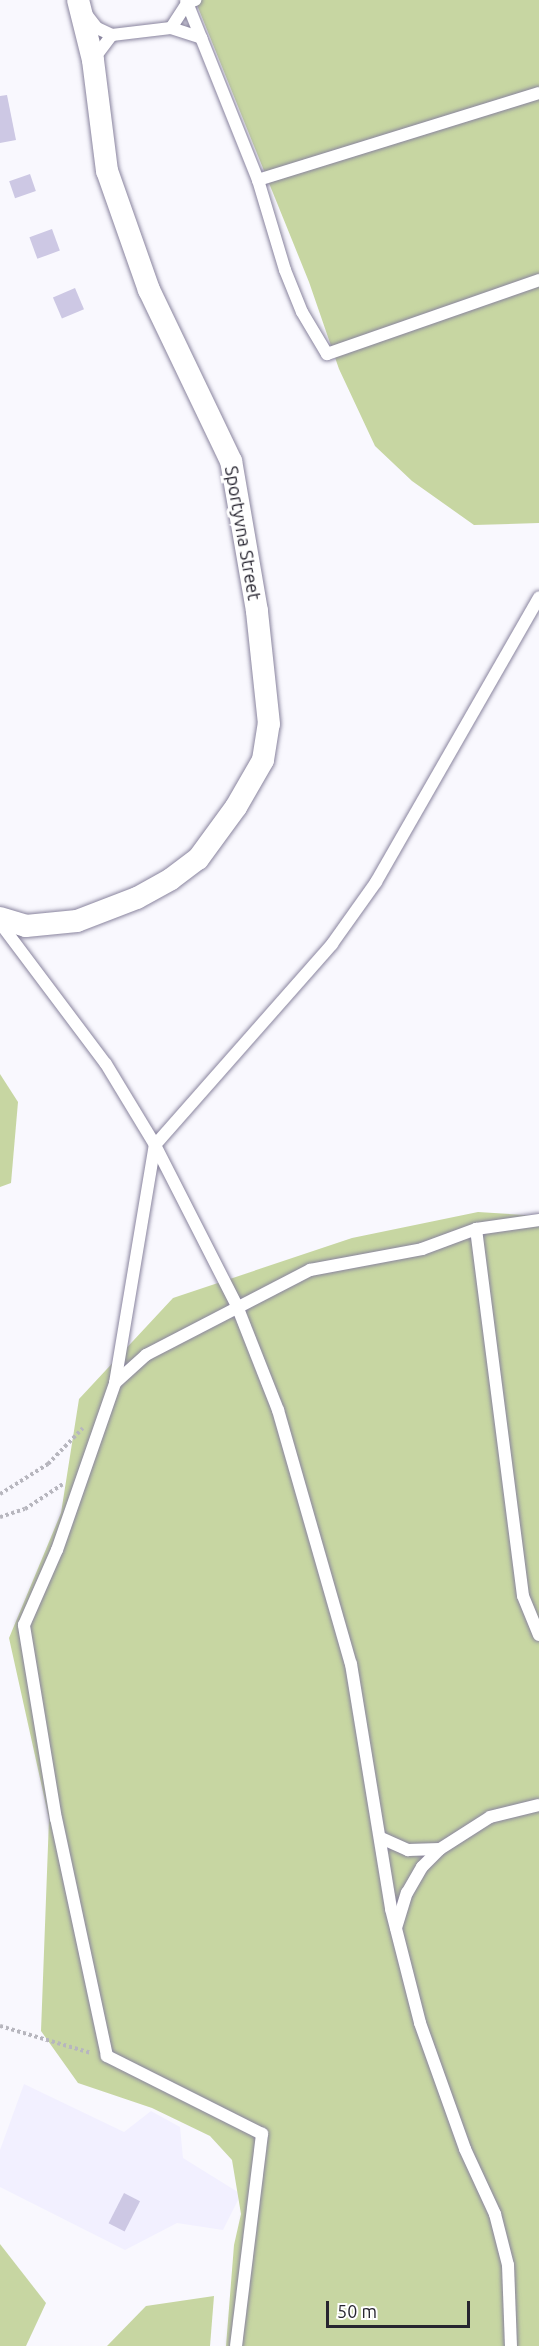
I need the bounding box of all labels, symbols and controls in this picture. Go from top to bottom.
street label: Sportyvna Street [221,464,265,602]
scale bar [329,2289,473,2327]
text: 50 m [337,2301,377,2321]

